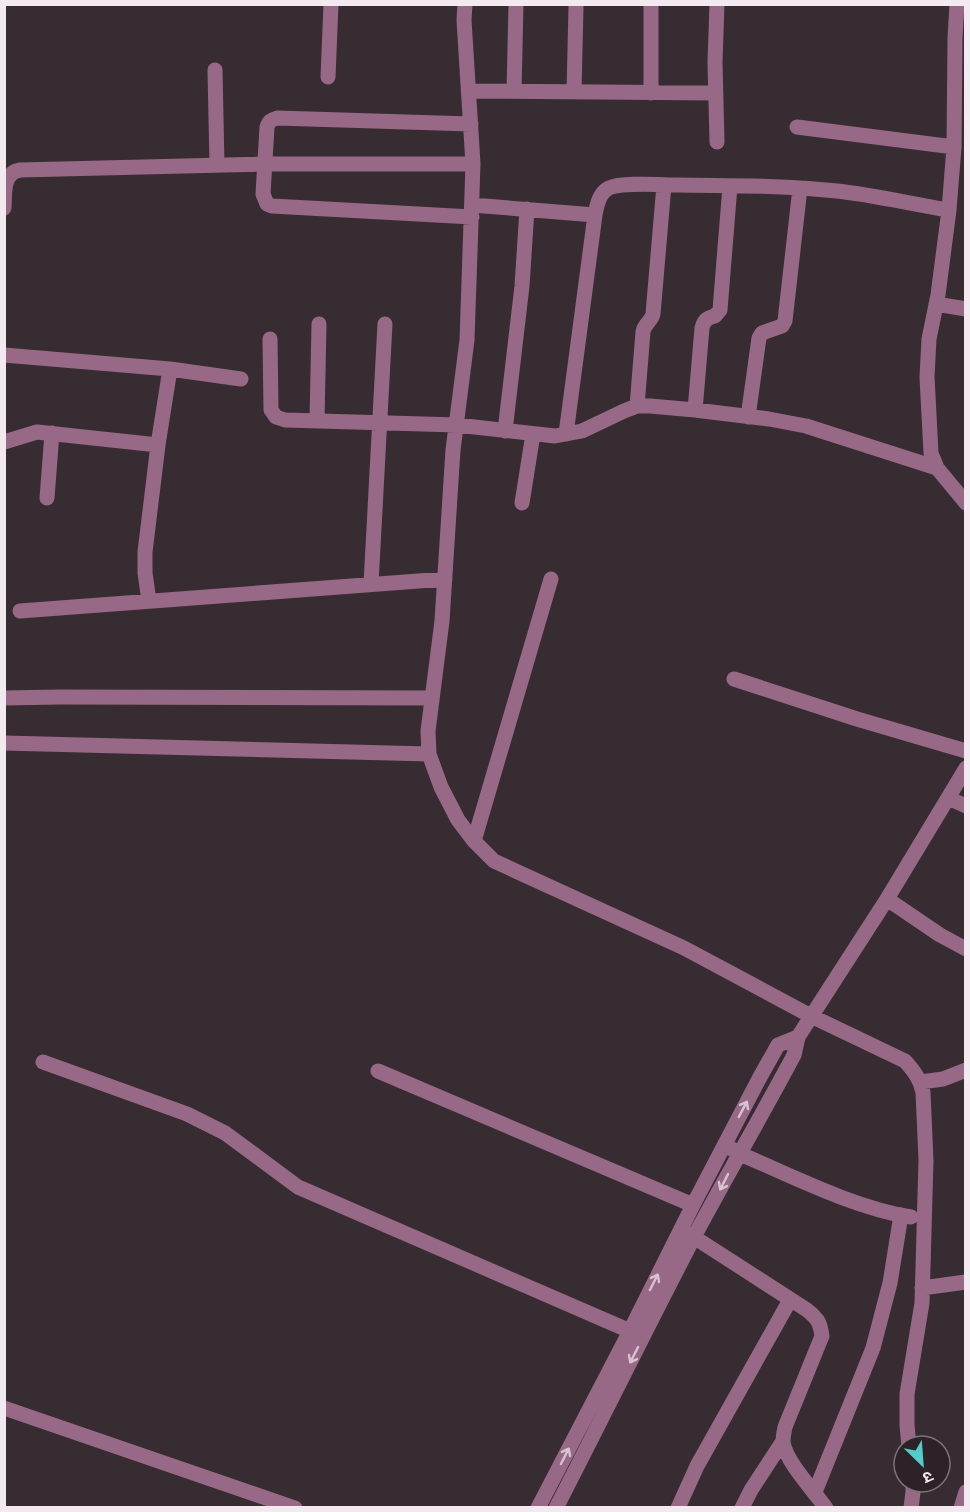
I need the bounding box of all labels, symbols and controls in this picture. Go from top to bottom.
one-way arrow [738,1100,749,1118]
one-way arrow [718,1173,730,1190]
one-way arrow [649,1274,660,1292]
one-way arrow [628,1346,640,1364]
north arrow [892,1434,952,1494]
one-way arrow [560,1447,571,1465]
text: उ [918,1465,936,1487]

